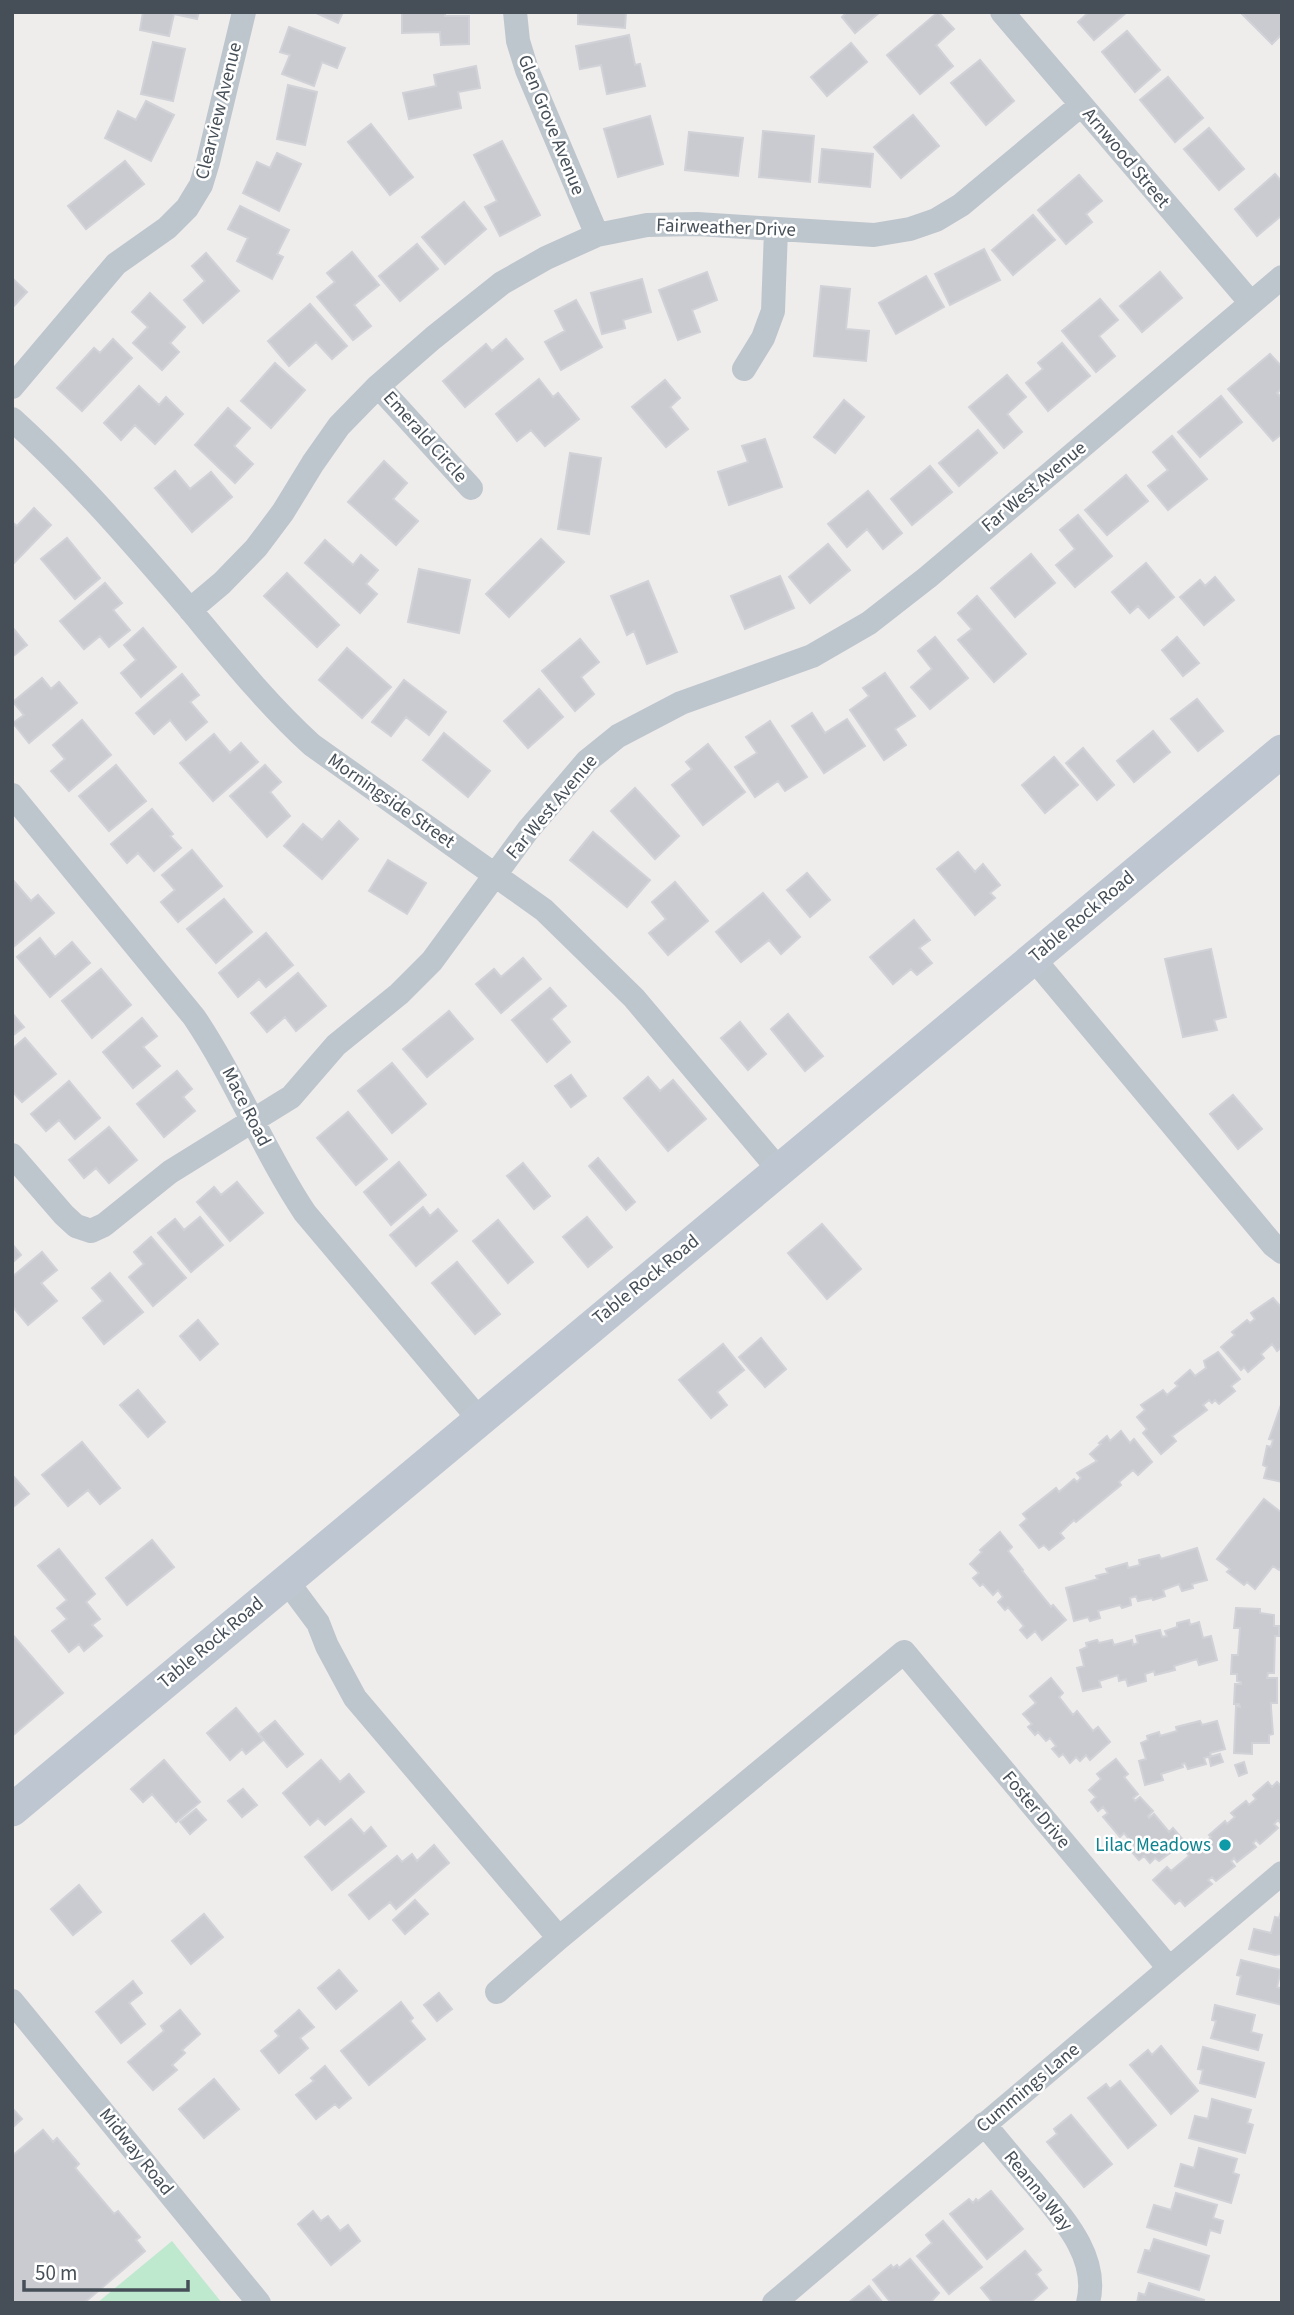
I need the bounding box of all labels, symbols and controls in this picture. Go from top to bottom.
street label: Clearview Avenue [189,40,249,182]
street label: Glen Grove Avenue [511,51,591,199]
street label: Arnwood Street [1076,102,1176,214]
street label: Fairweather Drive [656,212,796,244]
street label: Emerald Circle [377,385,473,489]
street label: Far West Avenue [976,435,1092,539]
street label: Morningside Street [322,747,461,855]
street label: Far West Avenue [500,749,604,865]
street label: Table Rock Road [1023,865,1141,969]
street label: Mace Road [215,1063,277,1151]
street label: Table Rock Road [587,1228,705,1332]
street label: Table Rock Road [152,1591,270,1695]
street label: Foster Drive [995,1765,1077,1855]
place label: Lilac Meadows [1095,1832,1211,1859]
marker: Lilac Meadows [1217,1837,1233,1853]
street label: Cummings Lane [970,2037,1086,2139]
street label: Midway Road [92,2102,180,2202]
street label: Reanna Way [997,2145,1079,2237]
scale bar [24,2248,189,2292]
text: 50 m [35,2258,77,2288]

